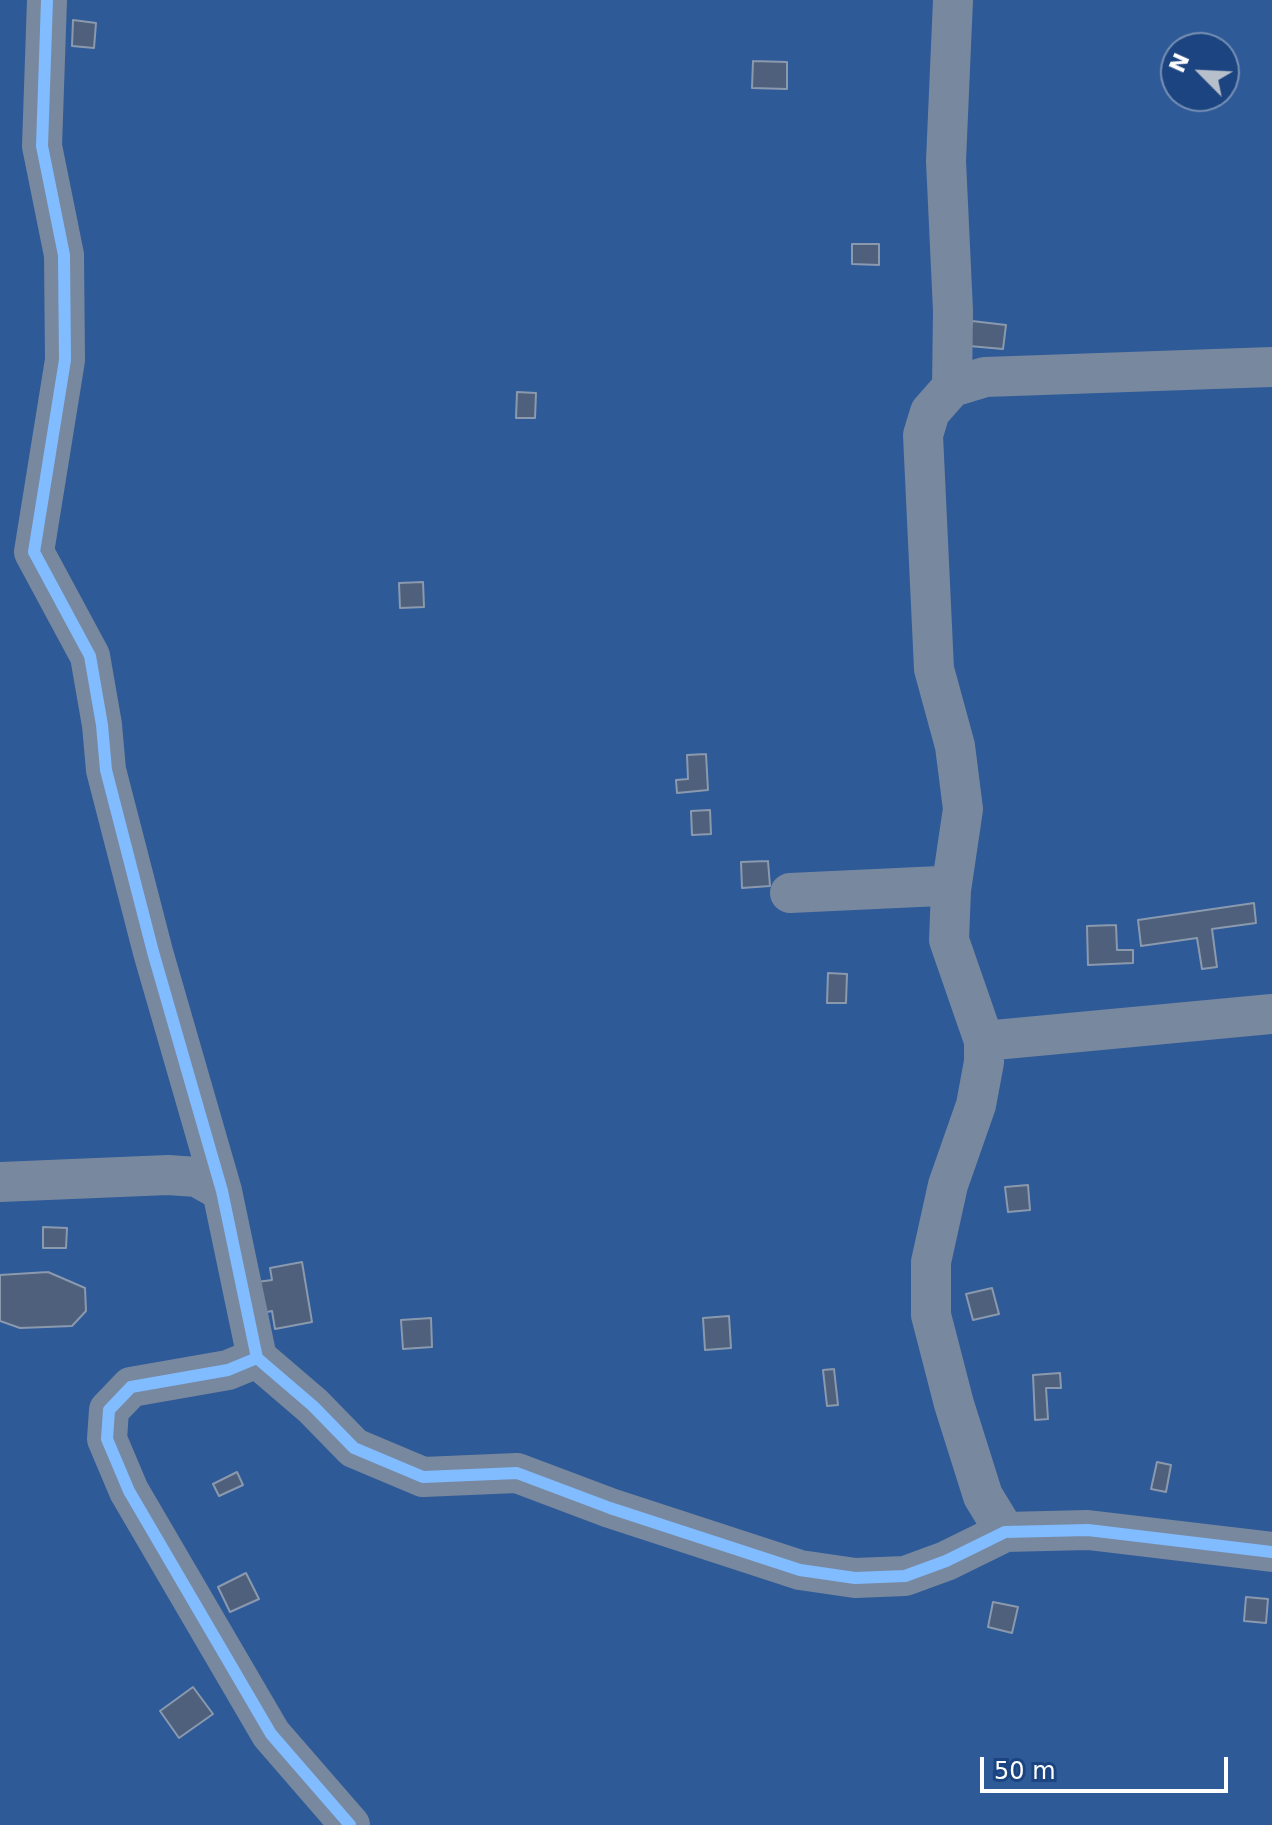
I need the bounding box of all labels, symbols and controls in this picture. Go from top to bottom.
north arrow [1160,32,1240,112]
text: N [1164,49,1195,76]
scale bar [984,1741,1232,1791]
text: 50 m [994,1757,1056,1785]

